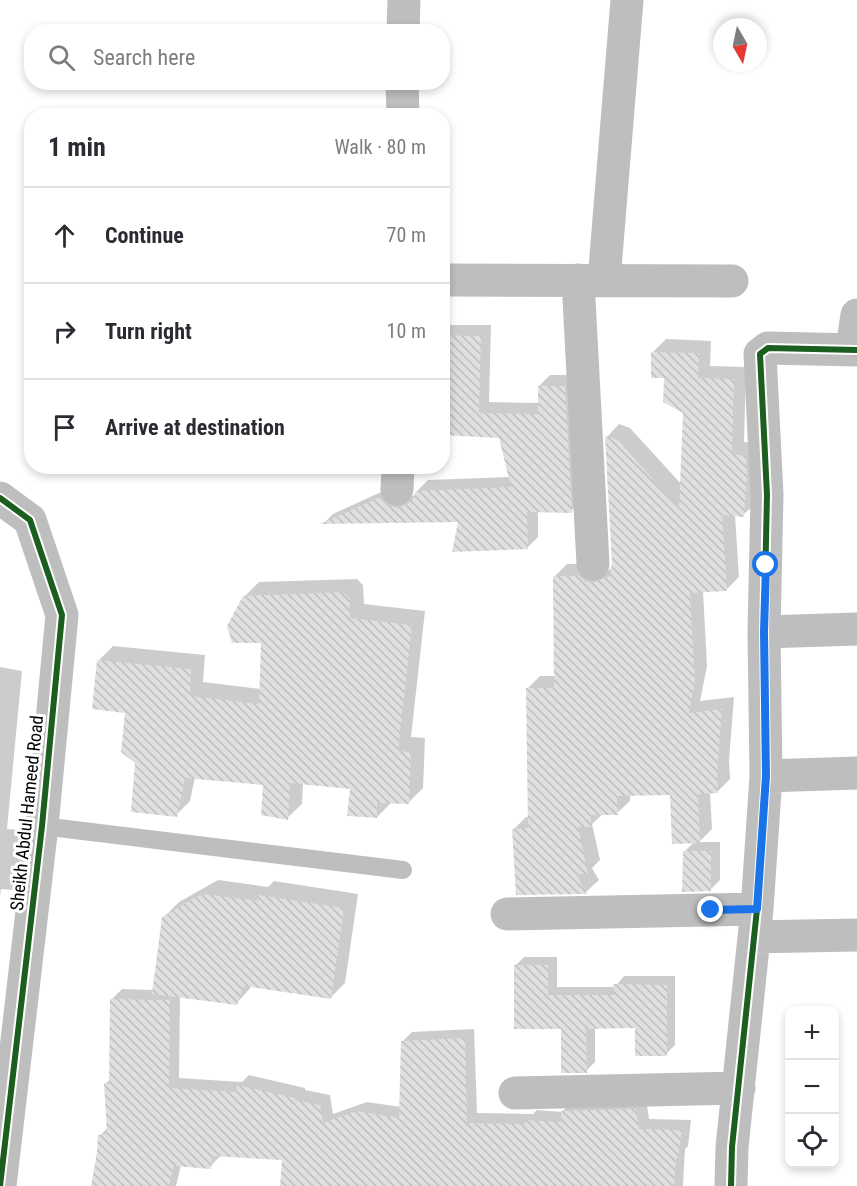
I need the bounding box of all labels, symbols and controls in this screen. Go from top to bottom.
north arrow [713,18,767,72]
search box [24,24,450,90]
icon: search [45,41,78,74]
text: Search here [93,45,195,70]
text: 1 min [48,132,106,162]
text: Walk · 80 m [334,135,426,159]
icon: ahead [48,219,81,252]
text: Continue [105,223,184,248]
text: 70 m [387,223,426,247]
icon: right [48,315,81,348]
text: Turn right [105,319,192,344]
text: 10 m [387,319,426,343]
icon: arrive [48,411,81,444]
text: Arrive at destination [105,415,285,440]
route start [752,551,778,577]
street label: Sheikh Abdul Hameed Road [6,714,47,912]
route end [697,896,723,922]
map controls [785,1006,839,1168]
button: + [785,1006,839,1060]
button: − [785,1060,839,1114]
button: locate [785,1114,839,1168]

